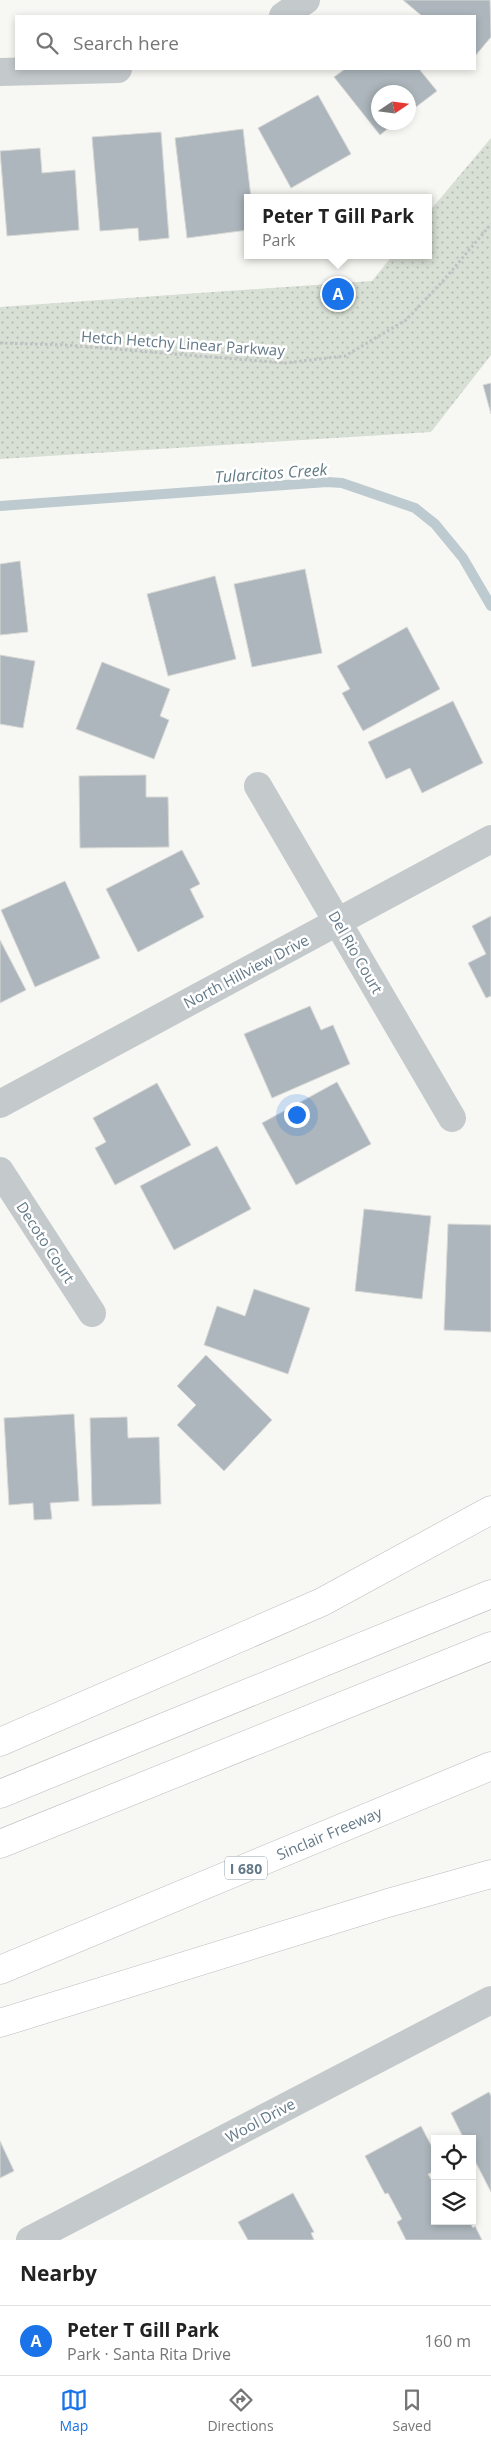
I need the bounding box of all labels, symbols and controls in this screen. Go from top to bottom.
search box [15,15,476,70]
icon: search [33,29,61,57]
text: Search here [73,30,179,56]
north arrow [371,85,416,130]
popup [244,194,432,259]
text: Peter T Gill Park [262,203,414,229]
text: Park [262,229,295,251]
pin: A [322,275,354,313]
street label: Hetch Hetchy Linear Parkway [80,326,286,360]
water label: Tularcitos Creek [214,458,329,488]
street label: Del Rio Court [324,907,388,997]
street label: North Hillview Drive [180,929,312,1013]
your location [284,1102,310,1128]
street label: Decoto Court [12,1198,80,1286]
street label: Sinclair Freeway [273,1802,385,1864]
road number: I 680 [225,1856,267,1880]
street label: Wool Drive [222,2093,298,2147]
map controls [431,2135,476,2225]
button: locate [431,2135,476,2180]
button: layers [431,2180,476,2225]
text: Nearby [20,2259,97,2287]
text: Peter T Gill Park [67,2317,219,2343]
text: A [30,2330,42,2352]
text: 160 m [425,2330,471,2352]
text: Park · Santa Rita Drive [67,2343,231,2365]
tab: Map [59,2386,88,2435]
tab: Directions [207,2386,274,2435]
tab: Saved [393,2386,431,2435]

